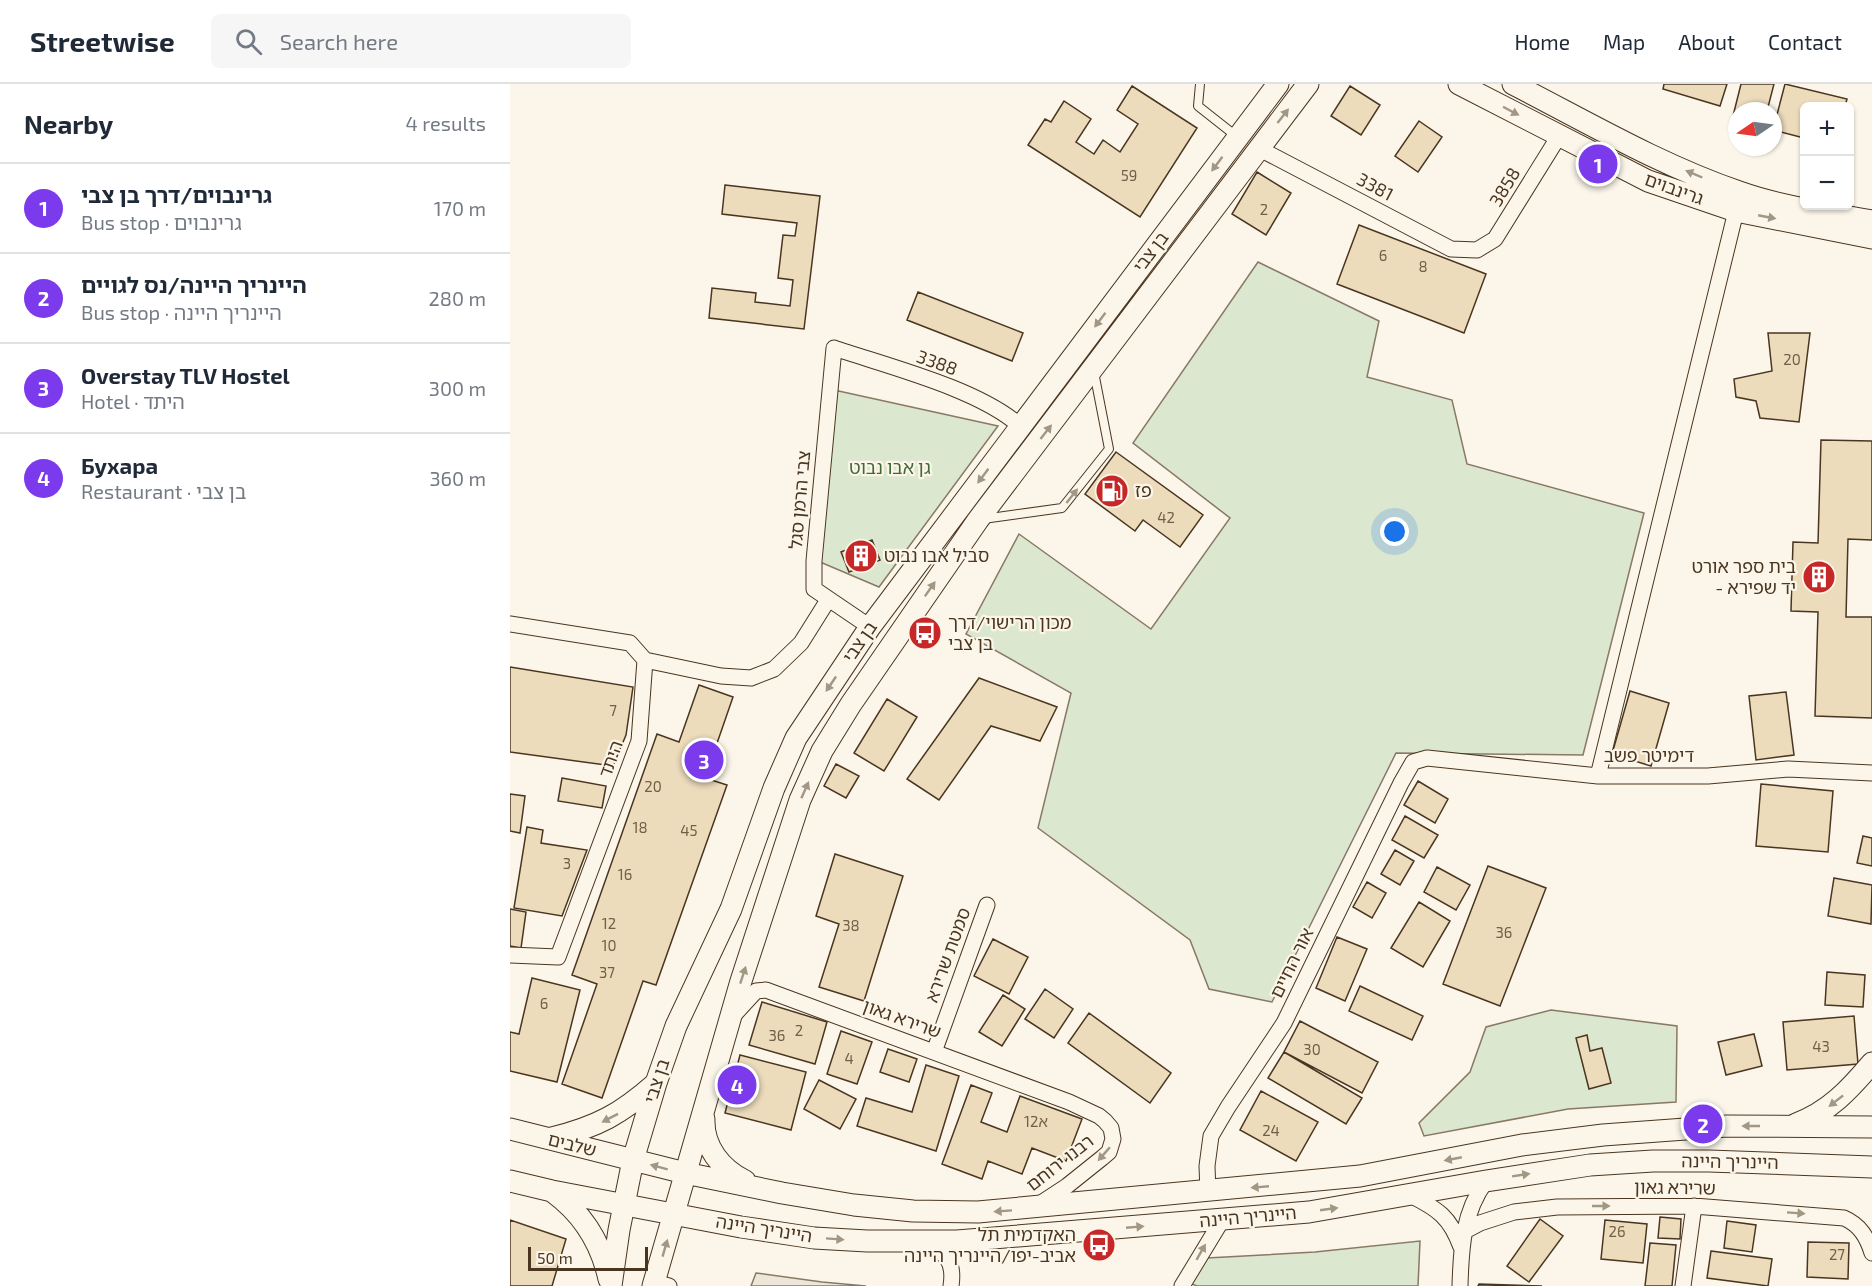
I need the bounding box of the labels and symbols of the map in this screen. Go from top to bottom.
north arrow [1728,102,1782,156]
one-way arrow [1502,106,1519,116]
one-way arrow [1277,108,1290,124]
pin: 1 [1578,142,1618,187]
one-way arrow [1212,156,1224,171]
street label: 3858 [1484,163,1524,210]
house number: 59 [1121,166,1137,184]
street label: 3381 [1353,167,1397,205]
street label: גרינבוים [1642,167,1707,209]
one-way arrow [1685,169,1703,179]
house number: 2 [1260,200,1268,218]
one-way arrow [1758,213,1777,222]
street label: בן צבי [1128,227,1173,276]
house number: 6 [1379,246,1387,264]
house number: 8 [1418,257,1428,275]
one-way arrow [1095,312,1107,327]
street label: 3388 [914,345,961,380]
house number: 20 [1783,350,1801,368]
one-way arrow [1039,425,1051,440]
street label: צבי הרמן סגל [784,450,814,550]
park label: גן אבו נבוט [849,456,931,478]
one-way arrow [978,468,990,483]
fuel station icon: פז [1094,473,1130,509]
place label: פז [1135,479,1152,501]
one-way arrow [1065,488,1078,504]
house number: 42 [1157,508,1175,526]
your location [1380,517,1409,546]
building icon: סביל אבו נבוט [843,538,879,574]
place label: סביל אבו נבוט [884,544,989,566]
place label: בית ספר אורט - יד שפירא [1692,555,1796,598]
building icon: בית ספר אורט - יד שפירא [1801,559,1837,595]
one-way arrow [924,582,936,598]
place label: מכון הרישוי/דרך בן צבי [948,611,1072,654]
bus stop icon: מכון הרישוי/דרך בן צבי [907,615,943,651]
street label: בן צבי [837,617,881,666]
one-way arrow [826,676,837,692]
house number: 7 [609,701,617,719]
street label: היתד [593,737,627,780]
pin: 3 [684,738,724,782]
street label: דימיטר פשב [1604,744,1694,766]
house number: 20 [644,777,662,795]
one-way arrow [800,780,810,798]
house number: 18 [632,818,648,836]
house number: 45 [680,821,698,839]
house number: 3 [563,854,571,872]
house number: 16 [618,865,632,883]
street label: סמטת שרירא [920,904,974,1005]
house number: 12 [602,914,616,932]
house number: 38 [842,916,860,934]
house number: 36 [1496,923,1512,941]
street label: אור החיים [1265,924,1318,1001]
house number: 10 [601,936,617,954]
house number: 37 [599,963,615,981]
one-way arrow [739,966,749,984]
house number: 6 [540,994,548,1012]
street label: שרירא גאון [860,994,944,1042]
house number: 2 [795,1021,803,1039]
house number: 36 [769,1026,785,1044]
house number: 43 [1812,1037,1830,1055]
house number: 30 [1303,1040,1321,1058]
house number: 4 [844,1049,854,1067]
street label: בן צבי [639,1056,674,1106]
pin: 4 [718,1062,756,1108]
one-way arrow [1828,1095,1844,1108]
pin: 2 [1684,1102,1722,1146]
house number: 12א [1024,1112,1048,1130]
one-way arrow [601,1113,618,1123]
house number: 24 [1262,1121,1280,1139]
one-way arrow [1741,1121,1760,1131]
street label: שלבים [546,1127,599,1161]
street label: רבנו ירוחם [1021,1129,1097,1195]
one-way arrow [1098,1146,1111,1162]
street label: היינריך היינה [1681,1149,1779,1173]
one-way arrow [1443,1155,1462,1164]
one-way arrow [650,1161,668,1171]
one-way arrow [1511,1170,1530,1179]
street label: שרירא גאון [1634,1175,1716,1199]
one-way arrow [1250,1182,1269,1192]
street label: היינריך היינה [1198,1201,1297,1231]
one-way arrow [1592,1201,1611,1211]
one-way arrow [1319,1204,1338,1213]
one-way arrow [993,1206,1012,1215]
one-way arrow [1786,1208,1805,1218]
street label: היינריך היינה [714,1210,814,1246]
house number: 26 [1608,1222,1626,1240]
place label: האקדמית תל אביב-יפו/היינריך היינה [904,1223,1076,1266]
one-way arrow [1125,1223,1144,1232]
bus stop icon: האקדמית תל אביב-יפו/היינריך היינה [1081,1227,1117,1263]
one-way arrow [826,1234,845,1244]
one-way arrow [661,1239,670,1257]
scale bar [528,1244,648,1272]
one-way arrow [1196,1244,1207,1260]
house number: 27 [1829,1245,1845,1263]

